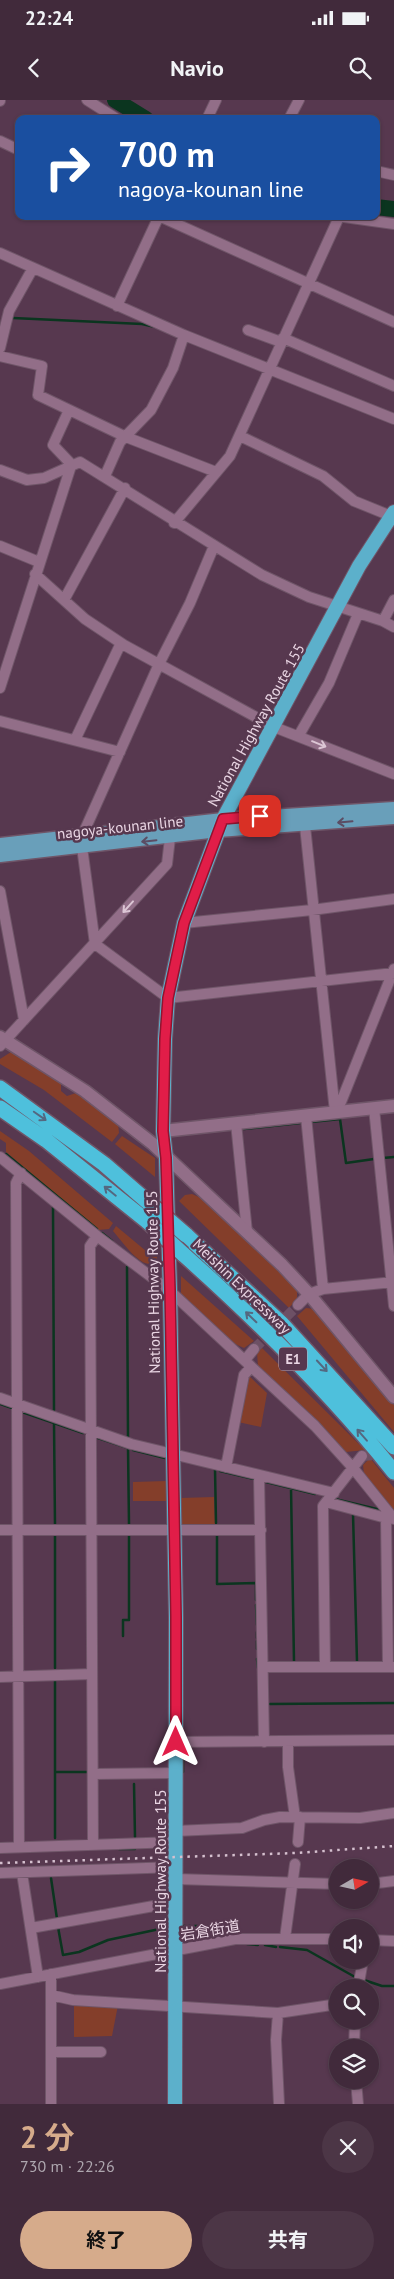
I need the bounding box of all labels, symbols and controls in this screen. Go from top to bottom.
text: 22:24 [25,6,73,30]
icon: back [20,54,48,82]
text: Navio [170,54,224,82]
icon: search [346,54,374,82]
text: 700 m [118,131,215,177]
icon: right [35,135,100,200]
text: nagoya-kounan line [118,175,304,203]
street label: National Highway Route 155 [203,640,309,810]
one-way arrow [312,740,327,749]
pin [239,795,281,837]
icon: arrive [246,802,274,830]
street label: nagoya-kounan line [56,811,184,843]
one-way arrow [338,818,354,827]
one-way arrow [141,836,157,846]
one-way arrow [122,901,134,914]
one-way arrow [33,1111,47,1121]
one-way arrow [104,1186,117,1197]
street label: National Highway Route 155 [142,1190,164,1374]
street label: Meishin Expressway [189,1234,295,1338]
one-way arrow [245,1311,257,1323]
road number: E1 [279,1348,307,1370]
one-way arrow [316,1360,328,1373]
one-way arrow [357,1428,368,1441]
position arrow [149,1715,201,1767]
street label: National Highway Route 155 [151,1789,170,1973]
north arrow [329,1859,379,1909]
map controls [329,1859,379,2089]
street label: 岩倉街道 [179,1916,241,1944]
button: sound [329,1919,379,1969]
button: search [329,1979,379,2029]
button: layers [329,2039,379,2089]
text: 2 分 [20,2117,75,2156]
button: close [322,2121,374,2173]
text: 730 m · 22:26 [20,2156,115,2176]
button: 終了 [20,2211,192,2269]
button: 共有 [202,2211,374,2269]

